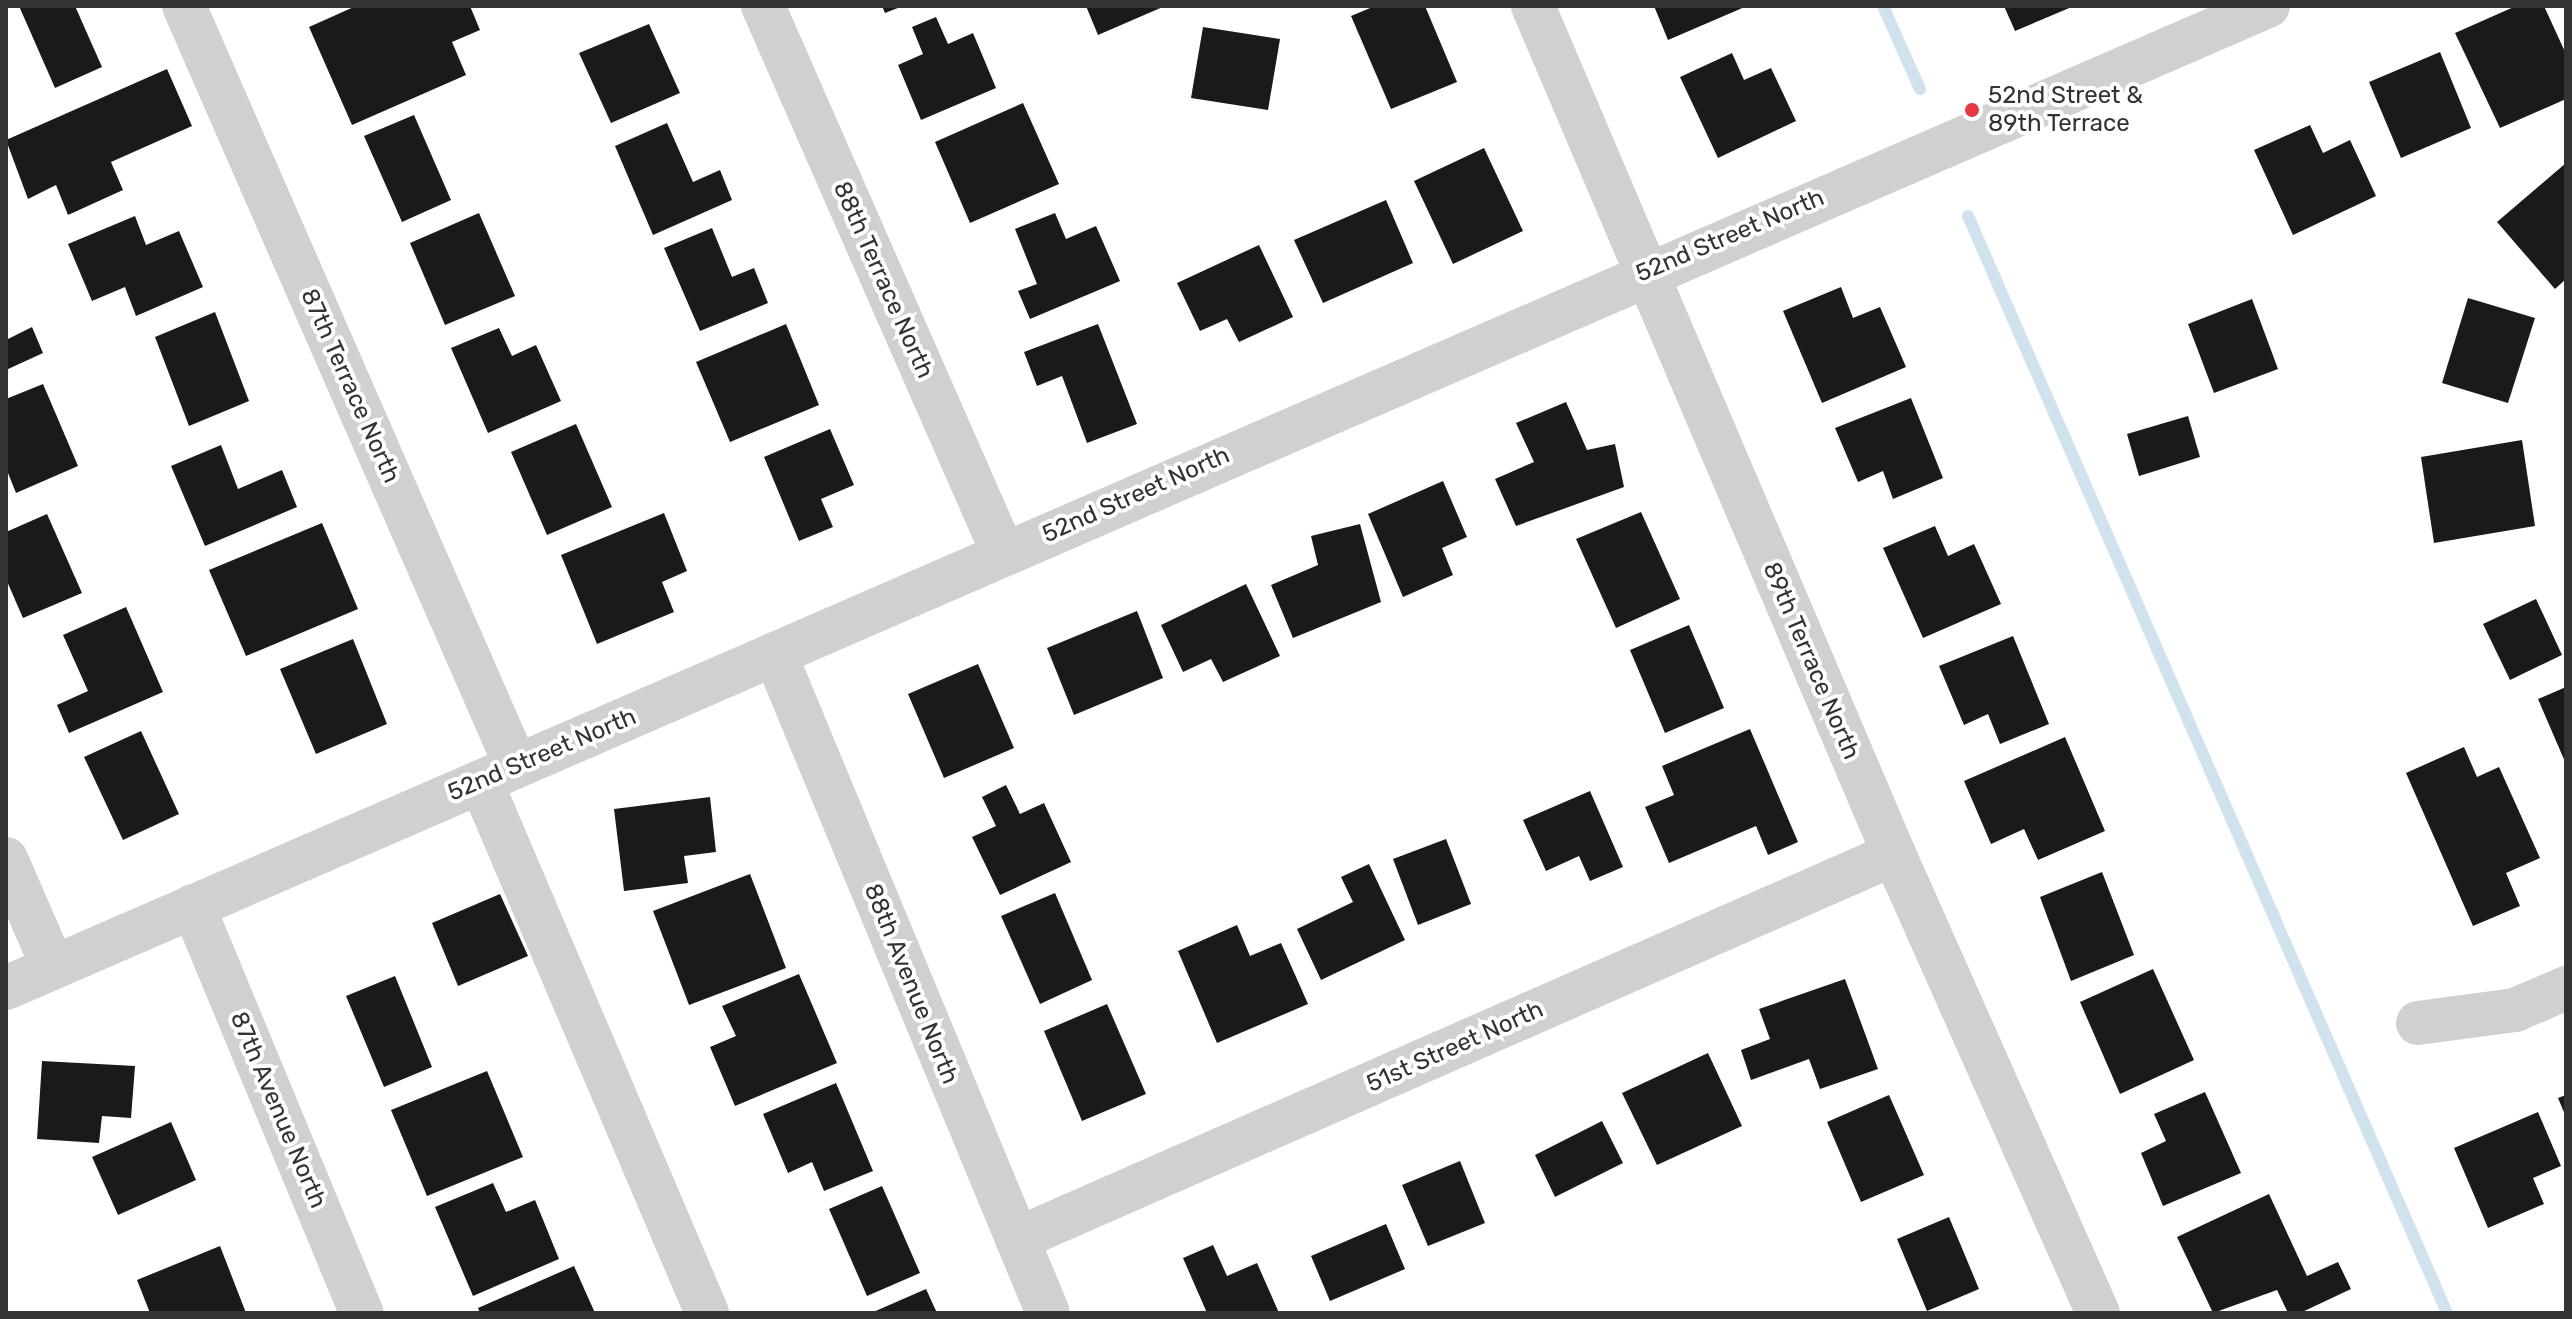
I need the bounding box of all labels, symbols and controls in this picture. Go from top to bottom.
place label: 52nd Street & 89th Terrace [1988,82,2143,138]
marker: 52nd Street & 89th Terrace [1963,101,1981,119]
street label: 88th Terrace North [827,177,939,383]
street label: 52nd Street North [1631,183,1829,289]
street label: 87th Terrace North [294,284,406,488]
street label: 52nd Street North [1038,441,1234,549]
street label: 89th Terrace North [1756,558,1866,764]
street label: 52nd Street North [443,702,641,808]
street label: 88th Avenue North [858,879,964,1089]
street label: 51st Street North [1362,995,1548,1099]
street label: 87th Avenue North [224,1007,332,1213]

